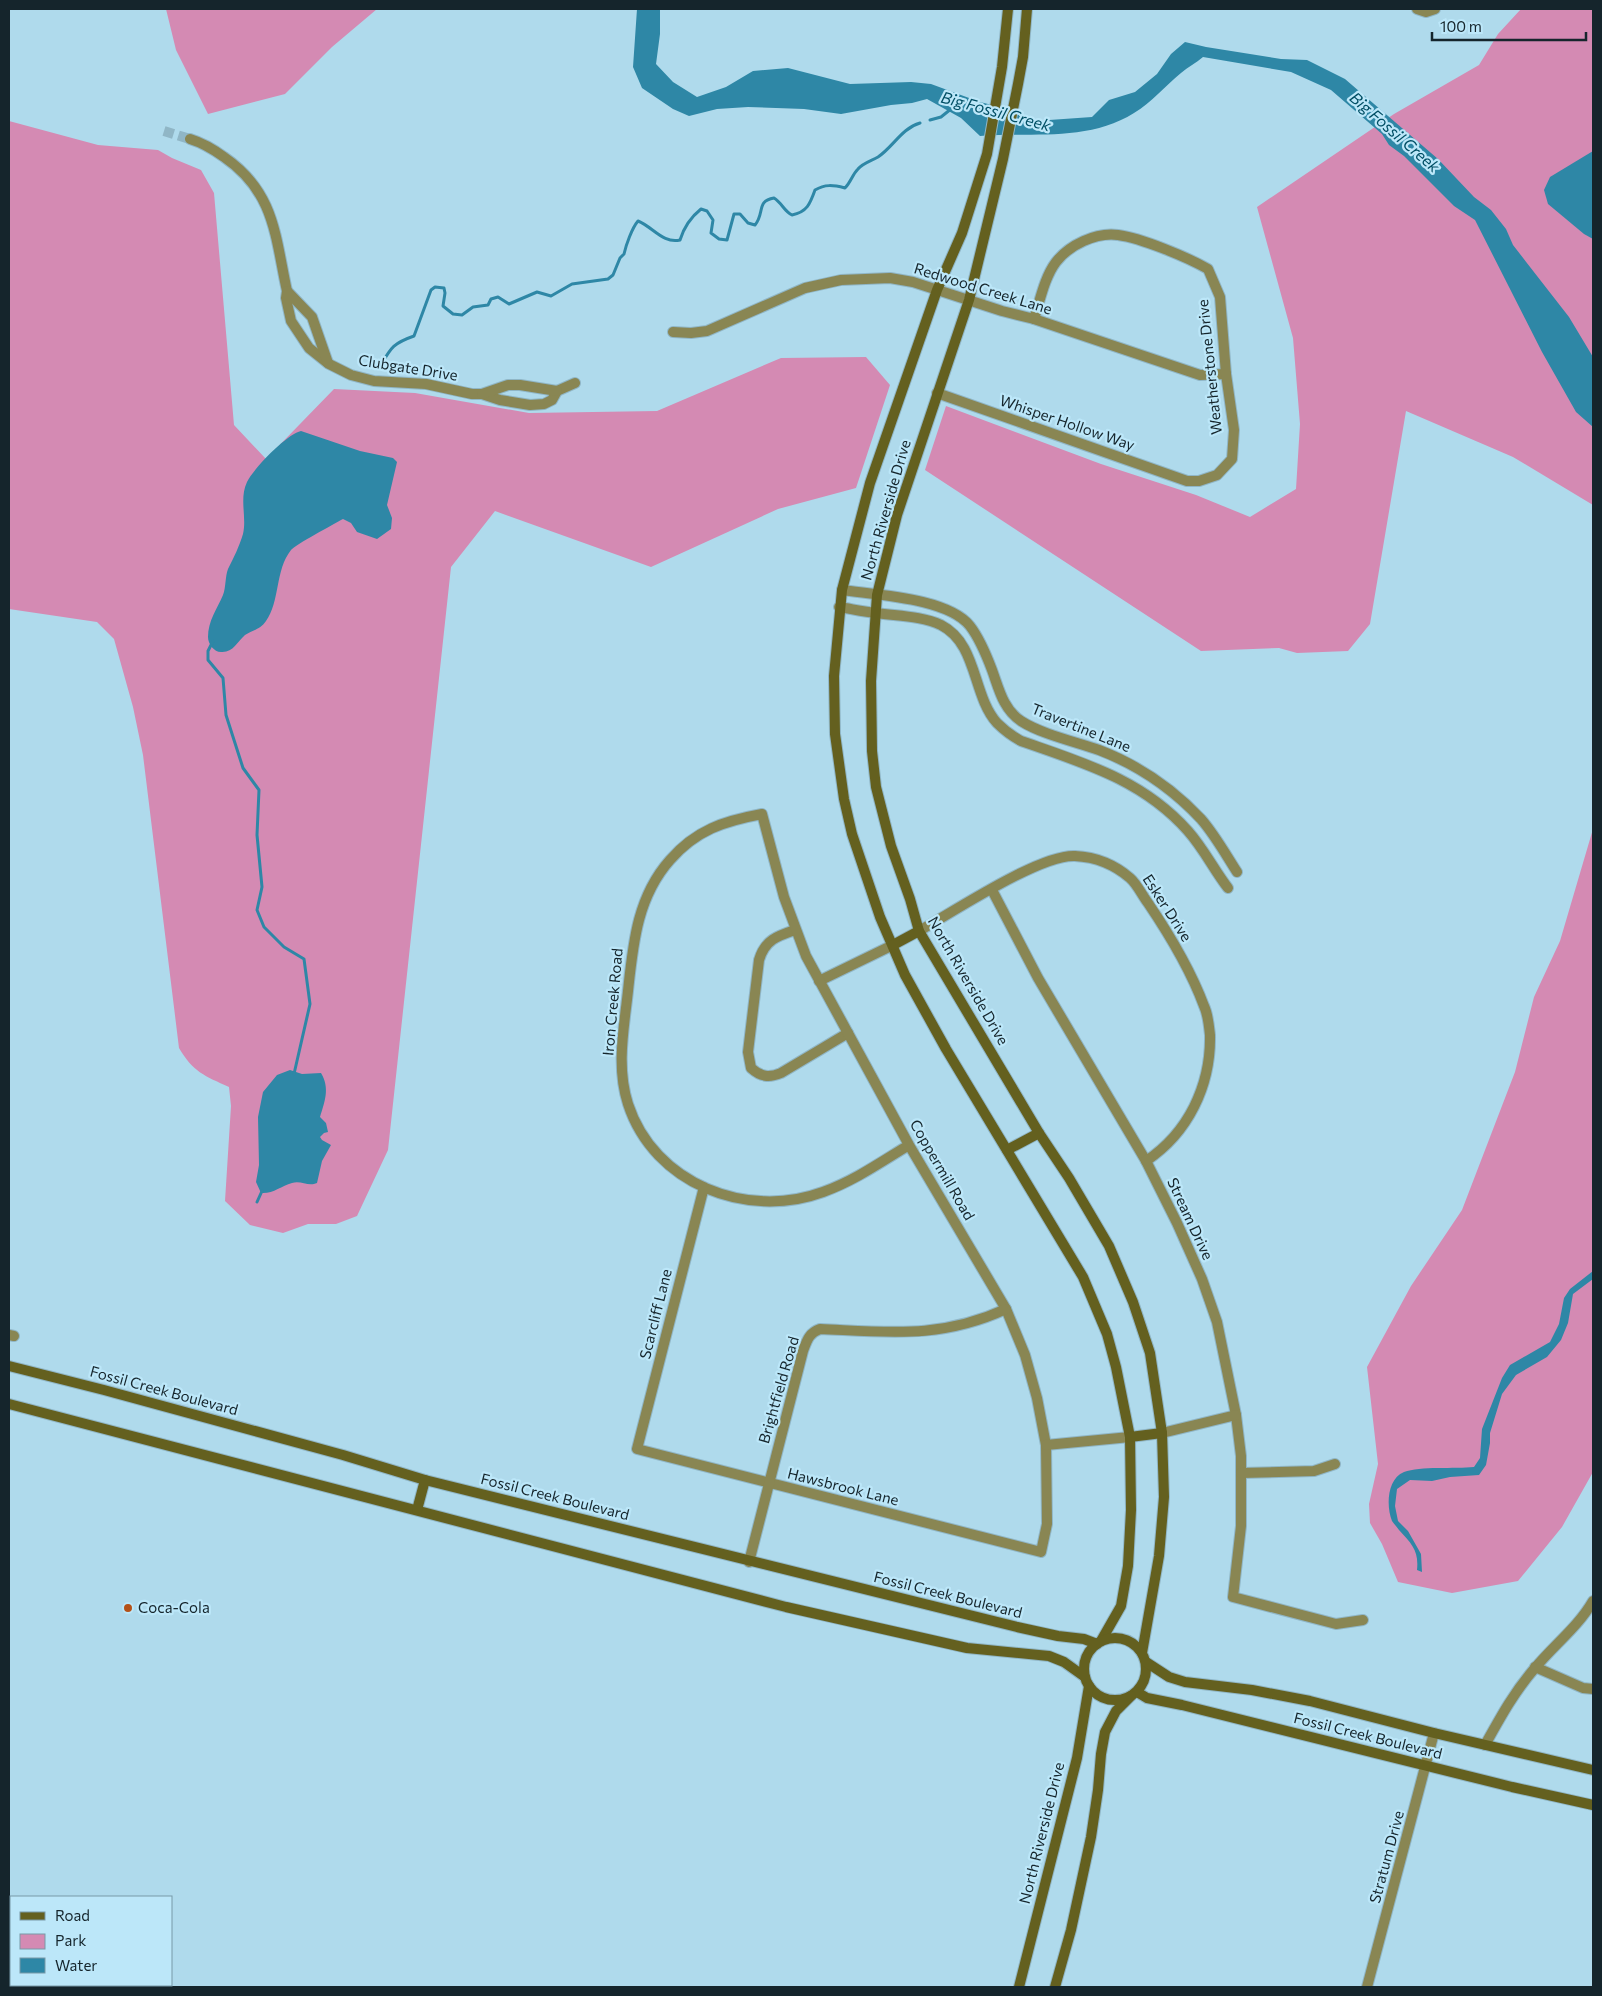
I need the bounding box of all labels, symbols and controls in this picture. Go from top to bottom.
scale bar [1432,10,1586,42]
text: 100 m [1440,17,1482,35]
water label: Big Fossil Creek [939,87,1053,134]
water label: Big Fossil Creek [1347,87,1444,176]
street label: Redwood Creek Lane [912,259,1054,318]
street label: Weatherstone Drive [1193,299,1225,436]
street label: Clubgate Drive [357,350,459,384]
street label: Whisper Hollow Way [997,390,1137,454]
street label: North Riverside Drive [856,437,914,582]
street label: Travertine Lane [1029,699,1134,755]
street label: Esker Drive [1139,870,1196,945]
street label: North Riverside Drive [925,913,1013,1048]
street label: Iron Creek Road [598,947,626,1057]
street label: Coppermill Road [907,1116,979,1223]
street label: Stream Drive [1164,1175,1218,1263]
street label: Scarcliff Lane [635,1267,675,1361]
street label: Brightfield Road [754,1334,802,1445]
street label: Fossil Creek Boulevard [88,1362,240,1418]
street label: Hawsbrook Lane [786,1463,901,1509]
street label: Fossil Creek Boulevard [479,1469,631,1523]
street label: Fossil Creek Boulevard [872,1567,1024,1621]
place label: Coca-Cola [138,1598,210,1616]
marker: Coca-Cola [122,1602,134,1614]
street label: Fossil Creek Boulevard [1292,1708,1444,1762]
street label: North Riverside Drive [1015,1760,1067,1905]
street label: Stratum Drive [1365,1808,1407,1905]
legend [10,1896,172,1986]
text: Road [55,1906,90,1924]
text: Park [55,1931,86,1949]
text: Water [55,1956,97,1974]

